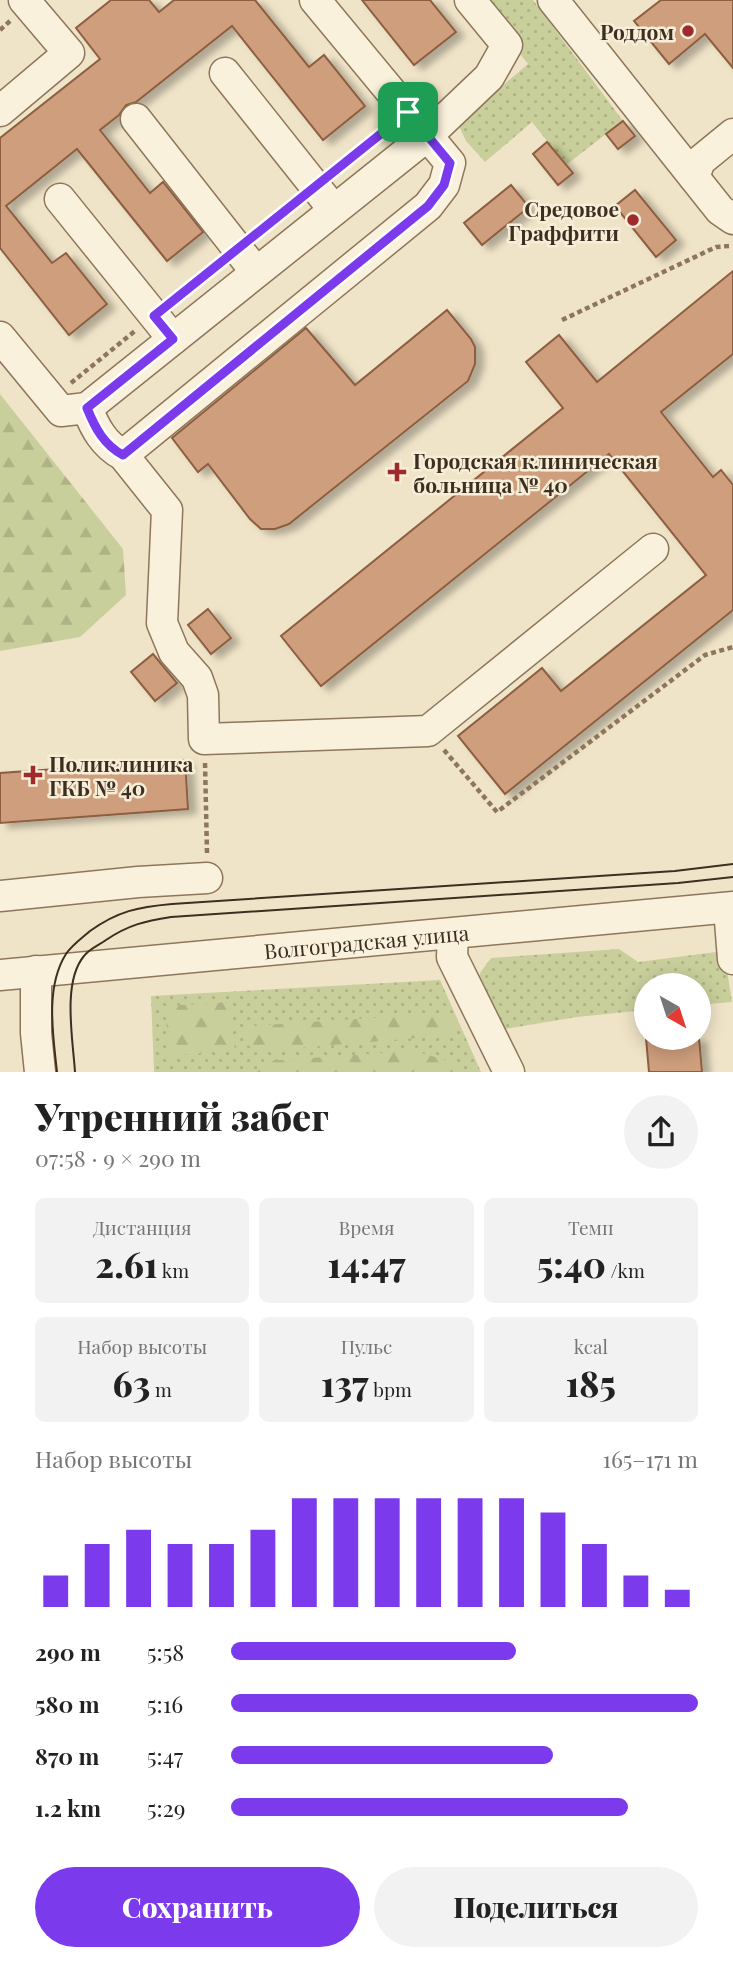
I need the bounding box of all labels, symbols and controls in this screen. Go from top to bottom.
place label: Роддом [600,17,674,45]
marker: Роддом [680,23,696,39]
pin [378,82,438,142]
icon: arrive [389,93,427,131]
place label: Средовое Граффити [508,194,619,246]
marker: Средовое Граффити [625,212,641,228]
place label: Городская клиническая больница № 40 [413,446,658,498]
marker: Городская клиническая больница № 40 [387,462,407,482]
place label: Поликлиника ГКБ № 40 [49,749,194,801]
marker: Поликлиника ГКБ № 40 [23,765,43,785]
street label: Волгоградская улица [263,918,471,964]
north arrow [634,973,710,1050]
map controls [634,973,711,1050]
text: Утренний забег [35,1090,329,1141]
button: share [624,1095,698,1169]
text: 07:58 · 9 × 290 m [35,1142,201,1173]
text: Дистанция [93,1214,191,1240]
text: Время [338,1214,395,1240]
text: Темп [568,1214,614,1240]
text: 2.61 [95,1240,158,1287]
text: 14:47 [328,1240,405,1287]
text: 5:40 [537,1240,606,1287]
text: km [158,1257,189,1283]
text: /km [606,1257,645,1283]
text: Набор высоты [77,1333,207,1359]
text: Пульс [341,1333,392,1359]
text: kcal [574,1333,608,1359]
text: 63 [113,1359,150,1406]
text: 137 [321,1359,369,1406]
text: 185 [566,1359,616,1406]
text: m [150,1376,172,1402]
text: bpm [369,1376,412,1402]
text: Набор высоты [35,1443,192,1474]
text: 165–171 m [602,1443,698,1474]
text: 290 m [35,1636,101,1667]
text: 5:58 [147,1636,184,1667]
text: 580 m [35,1688,99,1719]
text: 5:16 [147,1688,183,1719]
text: 870 m [35,1740,99,1771]
text: 5:47 [147,1740,183,1771]
text: 1.2 km [35,1792,101,1823]
text: 5:29 [147,1792,185,1823]
button: Сохранить [35,1867,360,1947]
button: Поделиться [374,1867,698,1947]

